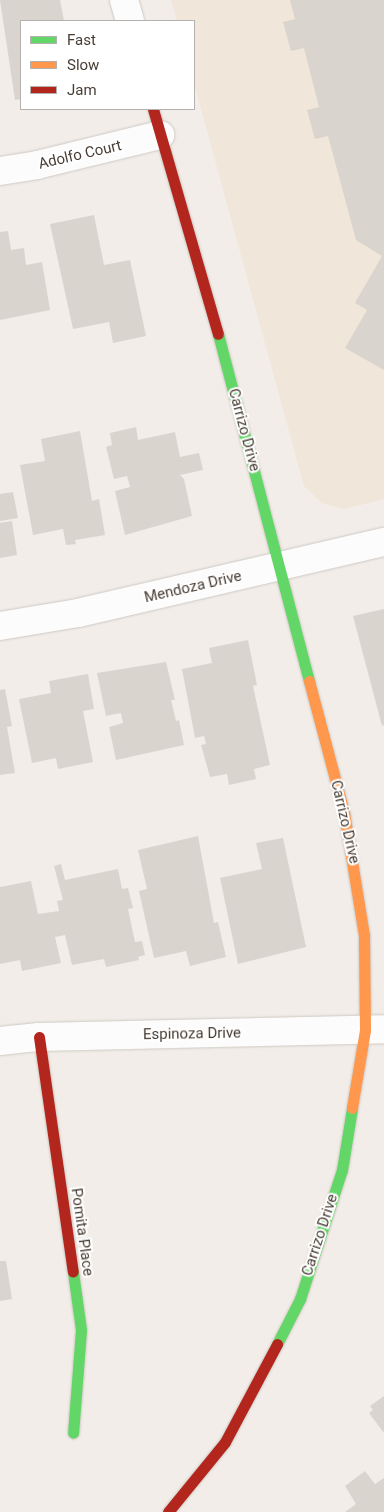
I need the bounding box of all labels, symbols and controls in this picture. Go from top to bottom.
legend [20,20,195,110]
text: Fast [67,31,96,49]
text: Slow [67,56,99,74]
text: Jam [67,81,97,99]
street label: Adolfo Court [37,137,123,173]
street label: Carrizo Drive [224,387,264,473]
street label: Mendoza Drive [143,567,243,607]
street label: Carrizo Drive [327,779,363,865]
street label: Espinoza Drive [143,1024,241,1044]
street label: Pomita Place [67,1187,97,1277]
street label: Carrizo Drive [298,1192,342,1278]

